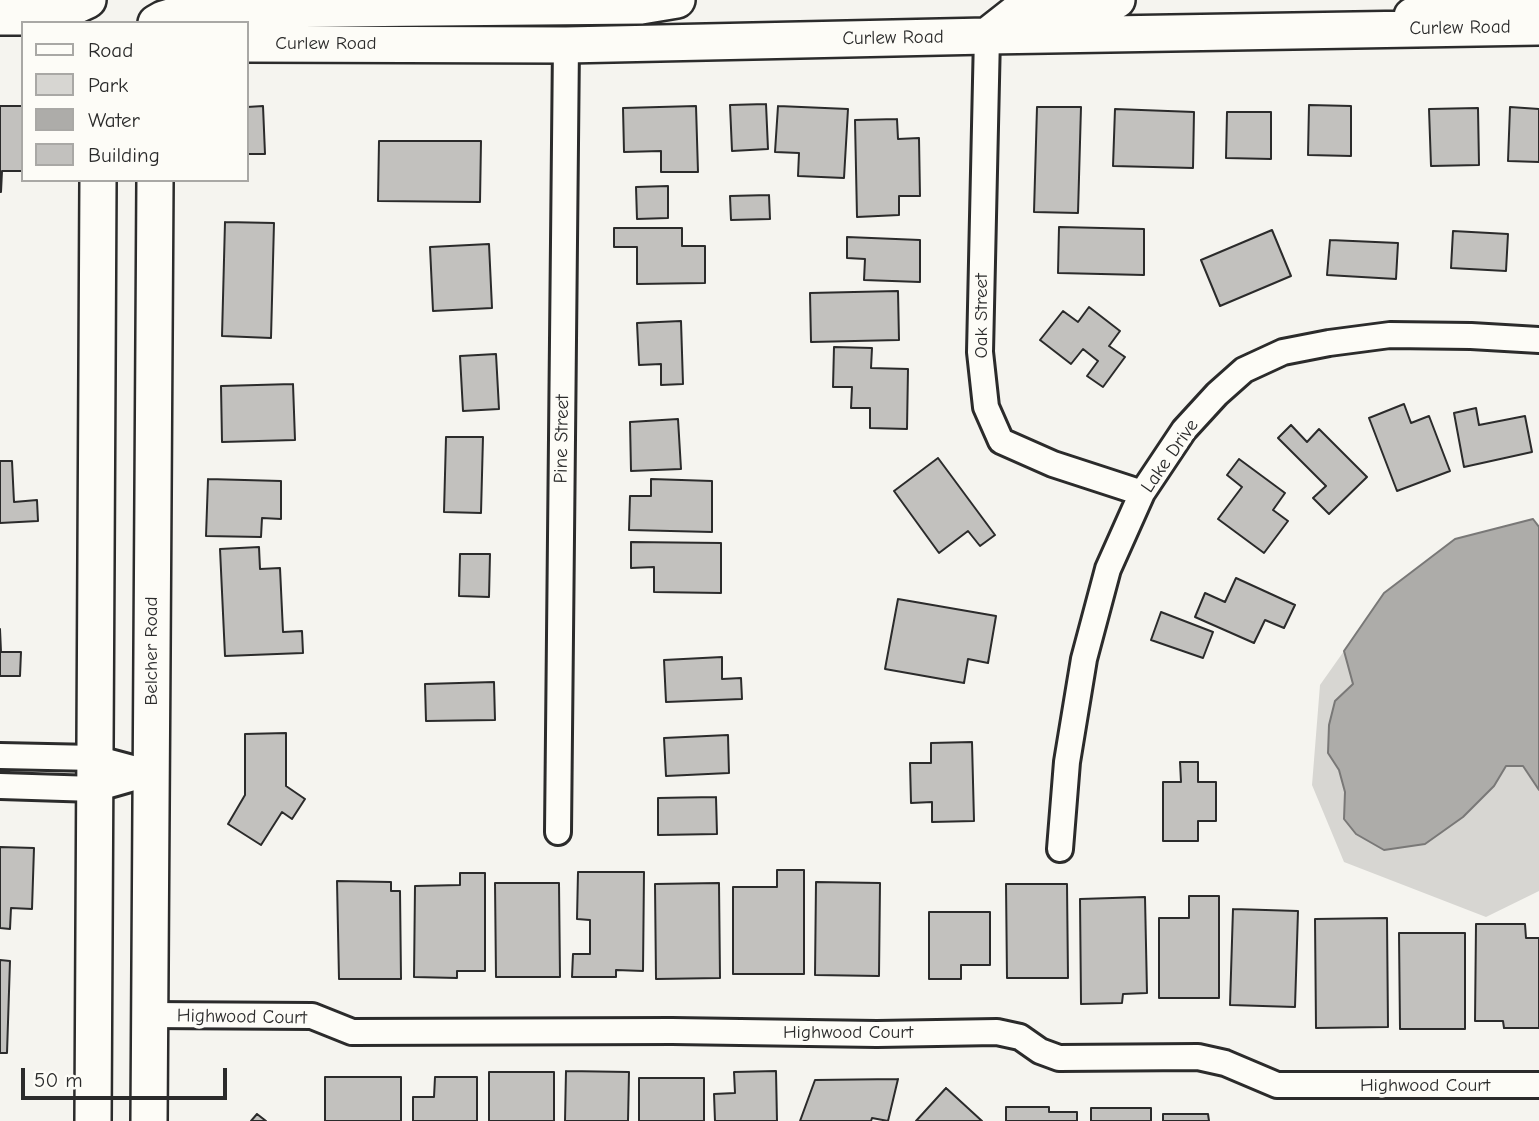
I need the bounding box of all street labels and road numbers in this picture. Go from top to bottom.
street label: Curlew Road [1409,16,1511,40]
street label: Curlew Road [842,26,944,50]
street label: Curlew Road [275,33,377,55]
street label: Oak Street [971,273,993,359]
street label: Pine Street [550,394,574,484]
street label: Lake Drive [1136,415,1204,497]
street label: Belcher Road [141,596,163,706]
street label: Highwood Court [177,1004,307,1030]
street label: Highwood Court [783,1022,913,1044]
street label: Highwood Court [1360,1075,1490,1097]

